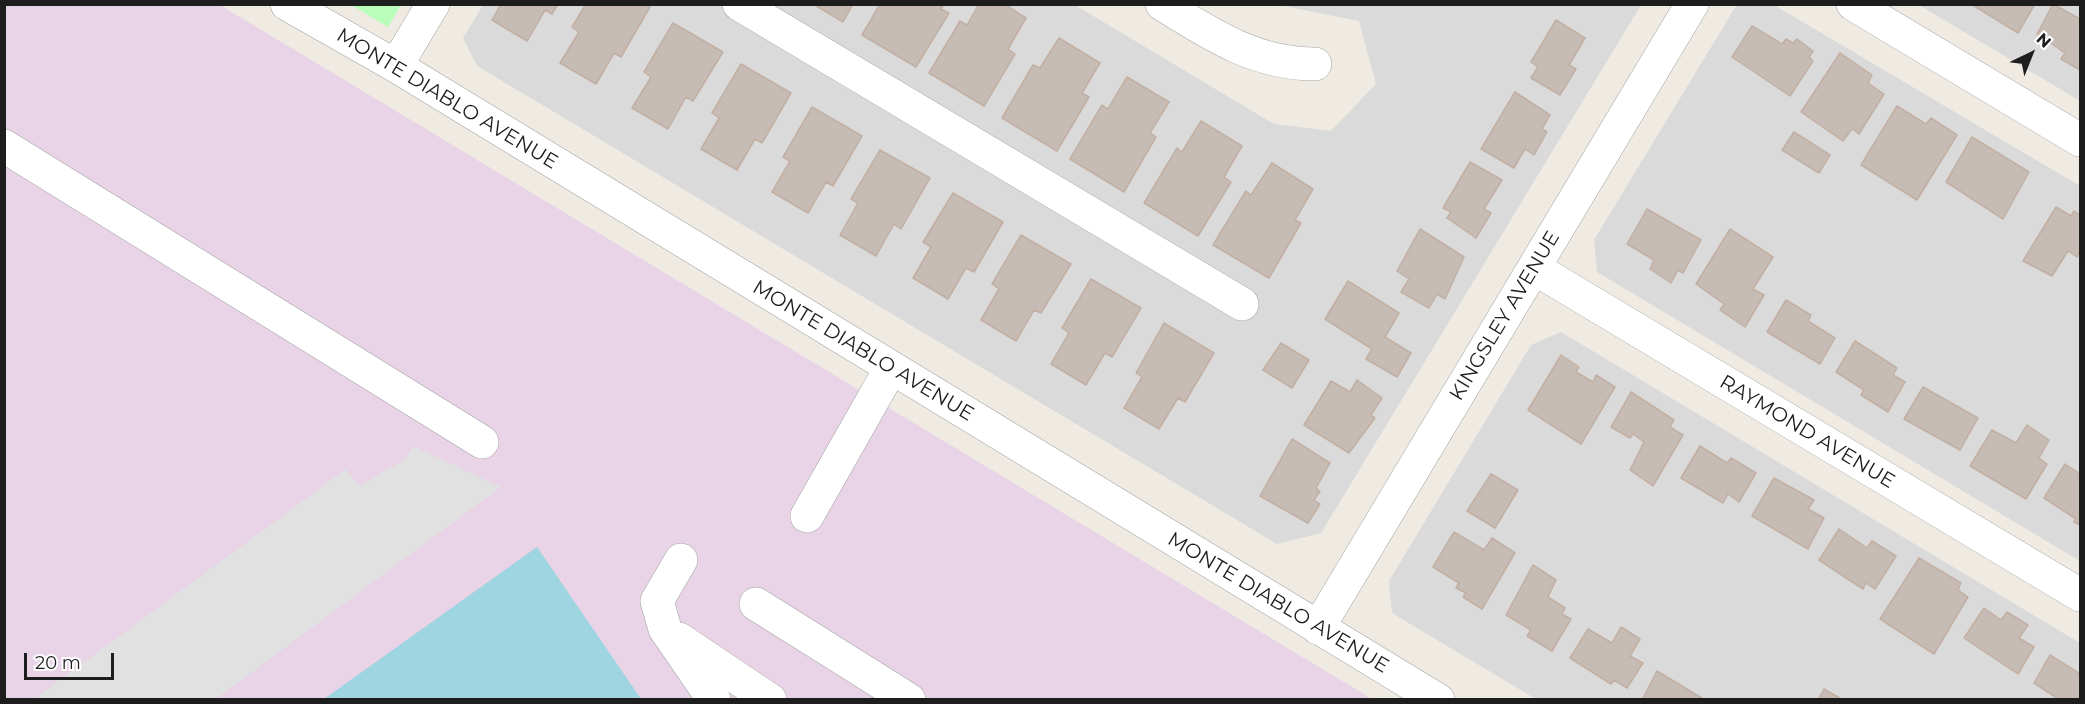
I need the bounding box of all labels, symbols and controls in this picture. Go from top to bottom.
street label: MONTE DIABLO AVENUE [332,23,562,175]
north arrow [2001,24,2061,84]
text: N [2032,29,2055,52]
street label: KINGSLEY AVENUE [1445,227,1565,405]
street label: MONTE DIABLO AVENUE [748,275,978,427]
street label: RAYMOND AVENUE [1715,370,1899,494]
street label: MONTE DIABLO AVENUE [1163,527,1393,679]
scale bar [27,641,117,679]
text: 20 m [35,652,81,674]

